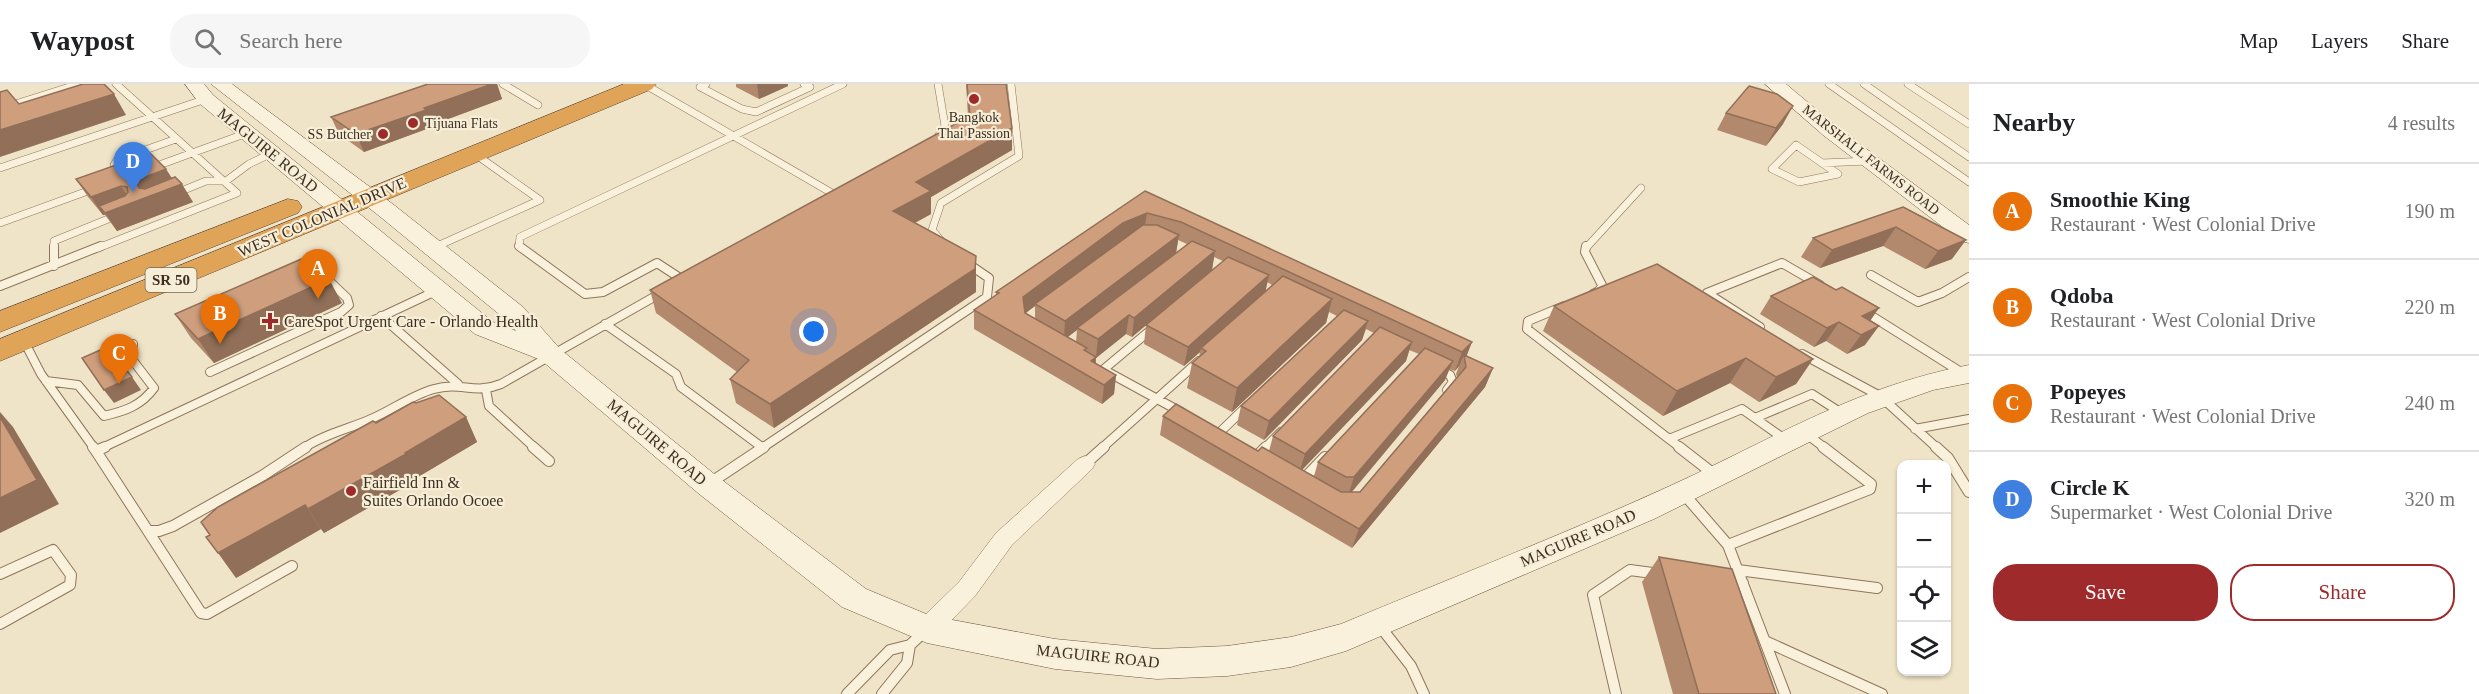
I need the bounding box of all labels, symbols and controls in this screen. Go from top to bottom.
search box [170,14,590,68]
text: Waypost [30,25,134,56]
icon: search [191,25,224,58]
text: Search here [239,28,342,53]
text: Map [2240,29,2278,53]
text: Layers [2311,29,2368,53]
text: Share [2401,29,2449,53]
marker: Bangkok Thai Passion [967,92,981,106]
street label: MARSHALL FARMS ROAD [1800,102,1942,218]
street label: MAGUIRE ROAD [214,104,322,196]
text: Nearby [1993,108,2075,137]
place label: Bangkok Thai Passion [938,110,1010,141]
text: 4 results [2388,112,2455,134]
marker: Tijuana Flats [406,116,420,130]
place label: Tijuana Flats [425,116,498,131]
place label: SS Butcher [308,127,371,142]
marker: SS Butcher [376,127,390,141]
pin: D [114,142,152,192]
street label: WEST COLONIAL DRIVE [235,174,409,260]
text: Smoothie King [2050,187,2190,212]
text: A [2005,200,2020,222]
text: 190 m [2404,200,2455,222]
text: Restaurant · West Colonial Drive [2050,213,2316,235]
pin: A [298,250,338,299]
road number: SR 50 [146,268,196,292]
text: Qdoba [2050,283,2114,308]
pin: B [200,294,240,344]
text: B [2006,296,2019,318]
text: 220 m [2404,296,2455,318]
text: Restaurant · West Colonial Drive [2050,309,2316,331]
marker: CareSpot Urgent Care - Orlando Health [261,312,279,330]
place label: CareSpot Urgent Care - Orlando Health [284,313,538,331]
your location [799,317,828,346]
pin: C [100,334,138,384]
text: Popeyes [2050,379,2126,404]
text: C [2005,392,2020,414]
text: 240 m [2404,392,2455,414]
street label: MAGUIRE ROAD [604,396,710,488]
text: Restaurant · West Colonial Drive [2050,405,2316,427]
map controls [1897,460,1951,676]
button: + [1897,460,1951,514]
place label: Fairfield Inn & Suites Orlando Ocoee [363,474,503,509]
text: Circle K [2050,475,2130,500]
marker: Fairfield Inn & Suites Orlando Ocoee [344,484,358,498]
text: D [2005,488,2020,510]
text: 320 m [2404,488,2455,510]
text: Supermarket · West Colonial Drive [2050,501,2332,523]
street label: MAGUIRE ROAD [1518,506,1638,570]
button: − [1897,514,1951,568]
button: Save [1993,564,2218,621]
button: Share [2230,564,2455,621]
button: locate [1897,568,1951,622]
button: layers [1897,622,1951,676]
street label: MAGUIRE ROAD [1035,641,1161,671]

